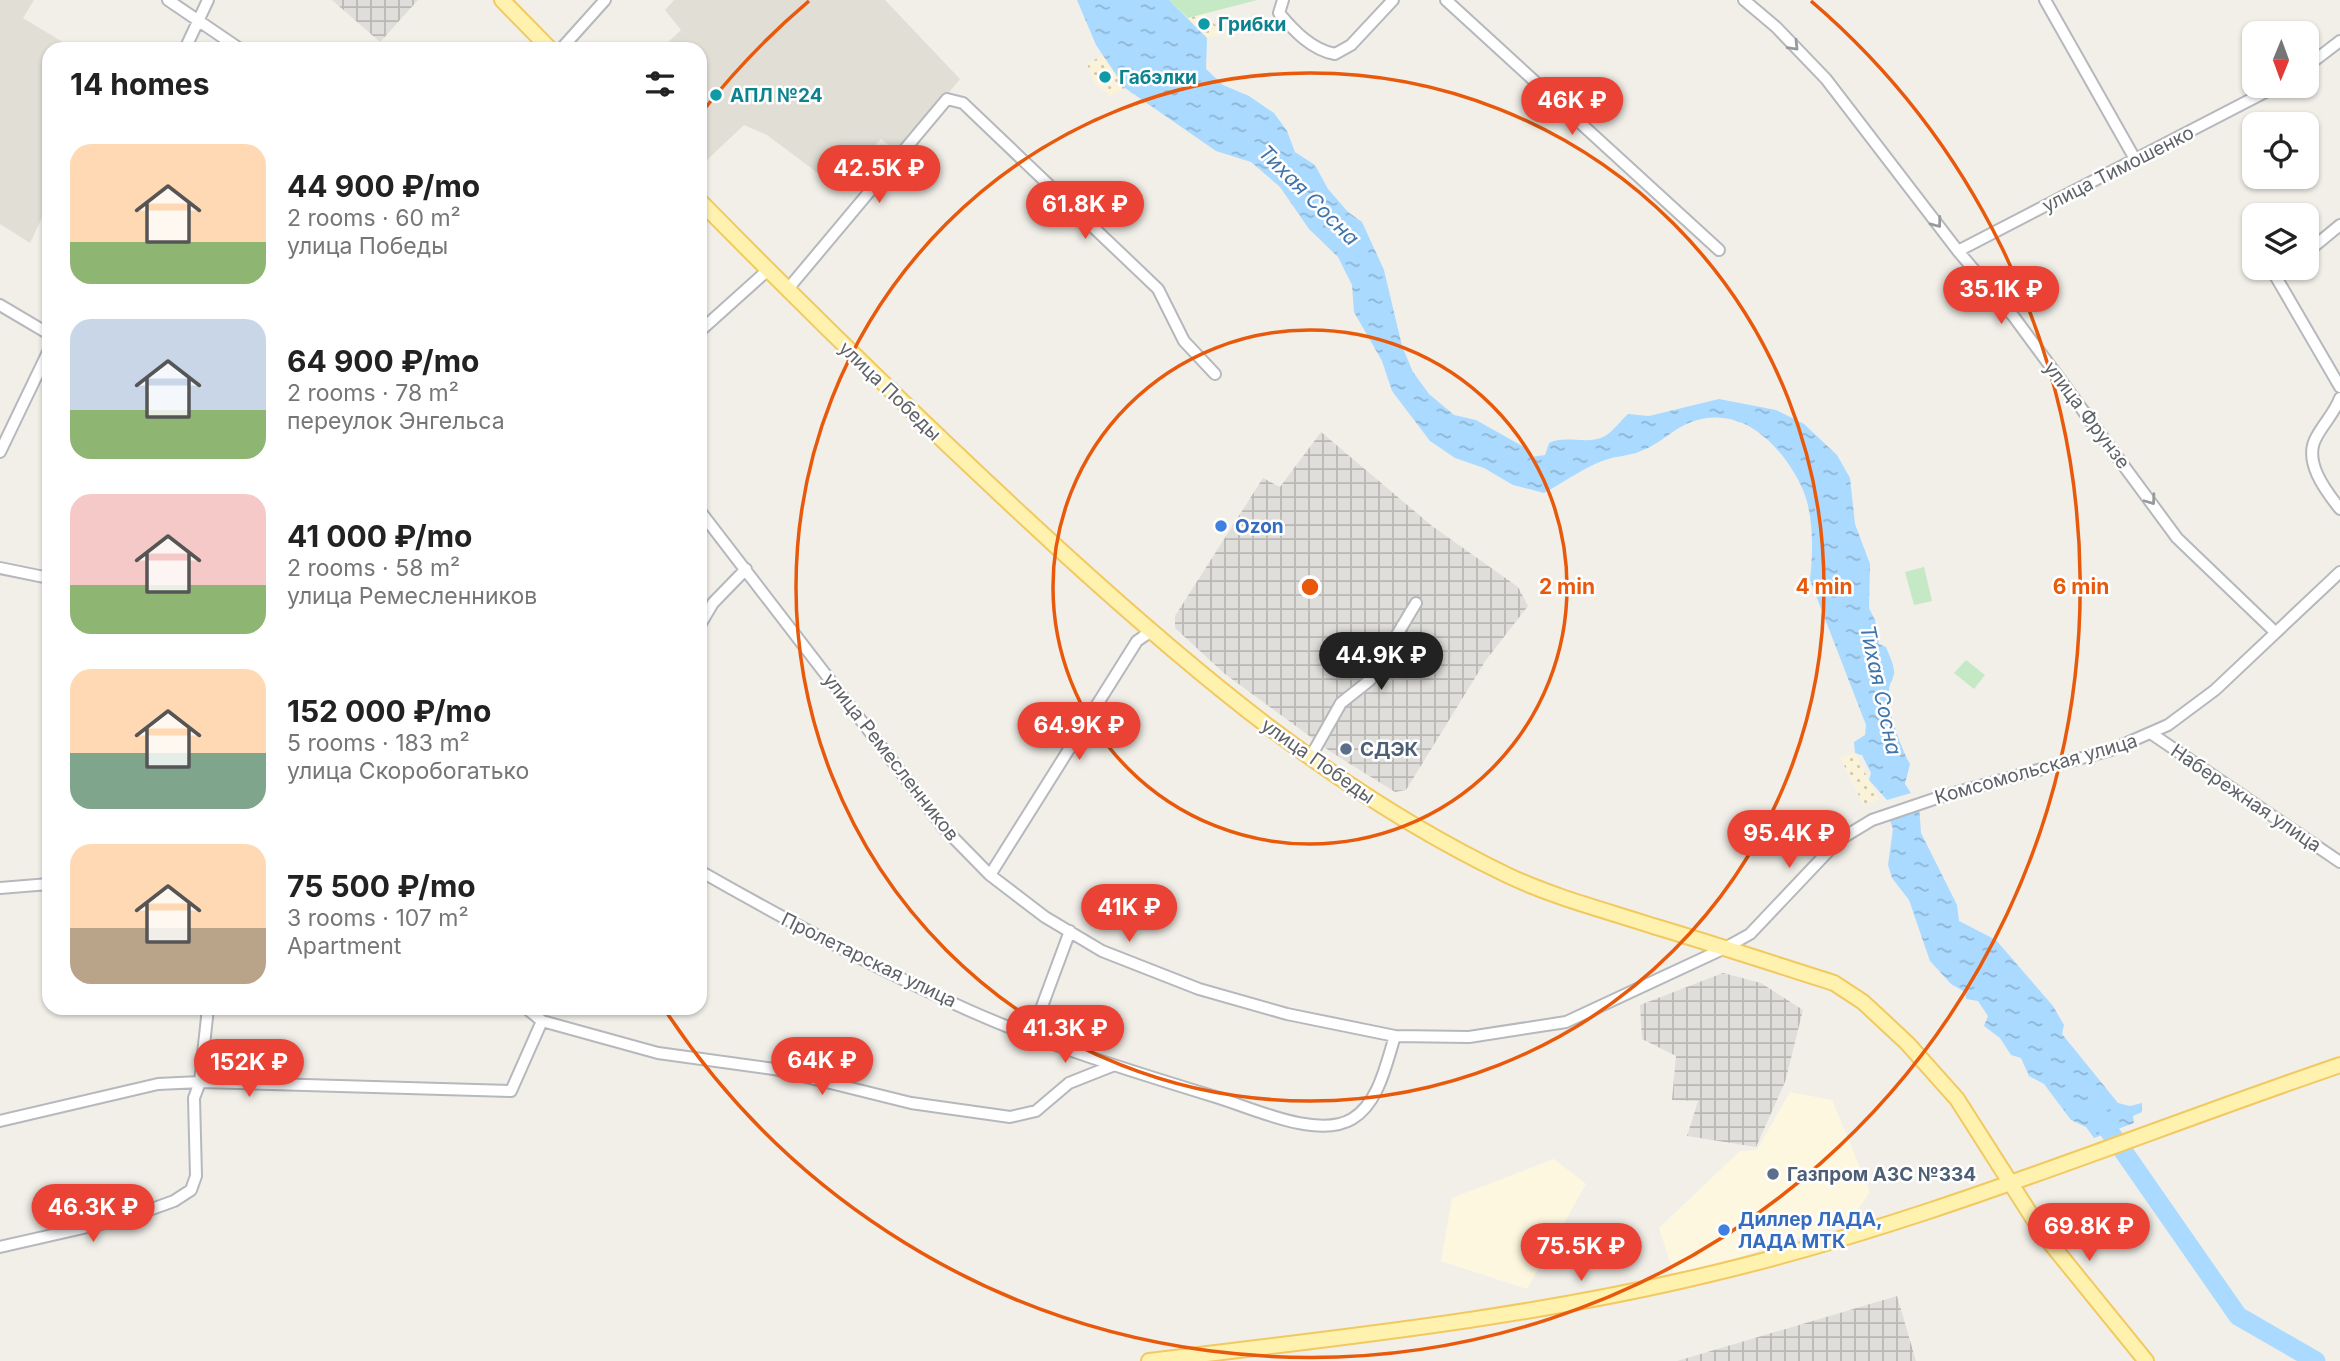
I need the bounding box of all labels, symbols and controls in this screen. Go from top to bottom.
place label: Грибки [1218,13,1286,36]
marker: Грибки [1196,16,1212,32]
north arrow [2242,21,2319,98]
map controls [2242,21,2319,280]
one-way arrow [1786,38,1799,51]
icon: filters [641,65,679,103]
text: 14 homes [70,66,209,102]
place label: Габэлки [1119,66,1197,89]
marker: Габэлки [1097,69,1113,85]
pin: 46K ₽ [1523,78,1621,137]
place label: АПЛ №24 [730,84,823,107]
text: 46K ₽ [1537,86,1607,114]
marker: АПЛ №24 [708,87,724,103]
button: locate [2242,112,2319,189]
street label: улица Тимошенко [2038,121,2198,217]
water label: Тихая Сосна [1254,140,1365,251]
pin: 42.5K ₽ [814,146,944,205]
text: 42.5K ₽ [833,154,925,182]
text: 44 900 ₽/mo [287,168,480,204]
icon: home [126,172,210,256]
pin: 61.8K ₽ [1020,182,1150,241]
text: 61.8K ₽ [1042,190,1128,218]
button: layers [2242,203,2319,280]
text: 2 rooms · 60 m² [287,204,461,232]
one-way arrow [1929,216,1941,228]
text: улица Победы [287,232,448,260]
pin: 35.1K ₽ [1936,266,2066,326]
text: 35.1K ₽ [1959,275,2043,303]
street label: улица Победы [834,336,946,446]
text: 64 900 ₽/mo [287,343,479,379]
icon: home [126,347,210,431]
street label: улица Фрунзе [2039,357,2135,473]
text: 2 rooms · 78 m² [287,379,459,407]
text: переулок Энгельса [287,407,505,435]
one-way arrow [2143,493,2155,505]
place label: Ozon [1235,515,1284,538]
text: 41 000 ₽/mo [287,518,472,554]
marker: Ozon [1213,518,1229,534]
icon: home [126,522,210,606]
text: 2 rooms · 58 m² [287,554,460,582]
text: 2 min [1539,574,1595,599]
text: 4 min [1795,574,1853,599]
text: 6 min [2053,574,2109,599]
centre of rings [1298,575,1322,599]
text: улица Ремесленников [287,582,537,610]
water label: Тихая Сосна [1855,623,1907,757]
pin: 44.9K ₽ [1316,632,1446,692]
text: 44.9K ₽ [1335,641,1427,669]
street label: улица Ремесленников [818,668,964,846]
text: 152 000 ₽/mo [287,693,491,729]
icon: home [126,697,210,781]
pin: 64.9K ₽ [1014,702,1144,762]
text: 64.9K ₽ [1033,711,1125,739]
street label: улица Победы [1257,713,1379,809]
text: 5 rooms · 183 m² [287,729,470,757]
street label: Комсомольская улица [1932,729,2140,809]
place label: СДЭК [1360,738,1419,761]
street label: Набережная улица [2166,739,2326,857]
marker: СДЭК [1338,741,1354,757]
text: улица Скоробогатько [287,757,529,785]
pin: 95.4K ₽ [1724,810,1854,870]
text: 95.4K ₽ [1743,819,1835,847]
text: 75 500 ₽/mo [287,868,476,904]
icon: home [126,872,210,956]
pin: 41K ₽ [1080,884,1178,944]
text: 41K ₽ [1097,893,1161,921]
text: 3 rooms · 107 m² [287,904,469,932]
street label: Пролетарская улица [778,908,960,1012]
text: Apartment [287,932,401,960]
pin: 41.3K ₽ [1000,1006,1130,1065]
text: 41.3K ₽ [1022,1014,1108,1042]
pin: 64K ₽ [773,1038,871,1097]
pin: 152K ₽ [192,1040,306,1099]
text: 64K ₽ [787,1046,857,1074]
text: 152K ₽ [210,1048,288,1076]
place label: Газпром АЗС №334 [1787,1163,1976,1186]
marker: Газпром АЗС №334 [1765,1166,1781,1182]
pin: 46.3K ₽ [28,1184,158,1244]
text: 46.3K ₽ [48,1193,138,1221]
pin: 69.8K ₽ [2024,1204,2154,1263]
place label: Диллер ЛАДА, ЛАДА МТК [1738,1208,1883,1253]
text: 69.8K ₽ [2044,1212,2134,1240]
marker: Диллер ЛАДА, ЛАДА МТК [1716,1222,1732,1238]
pin: 75.5K ₽ [1516,1224,1646,1283]
text: 75.5K ₽ [1537,1232,1625,1260]

